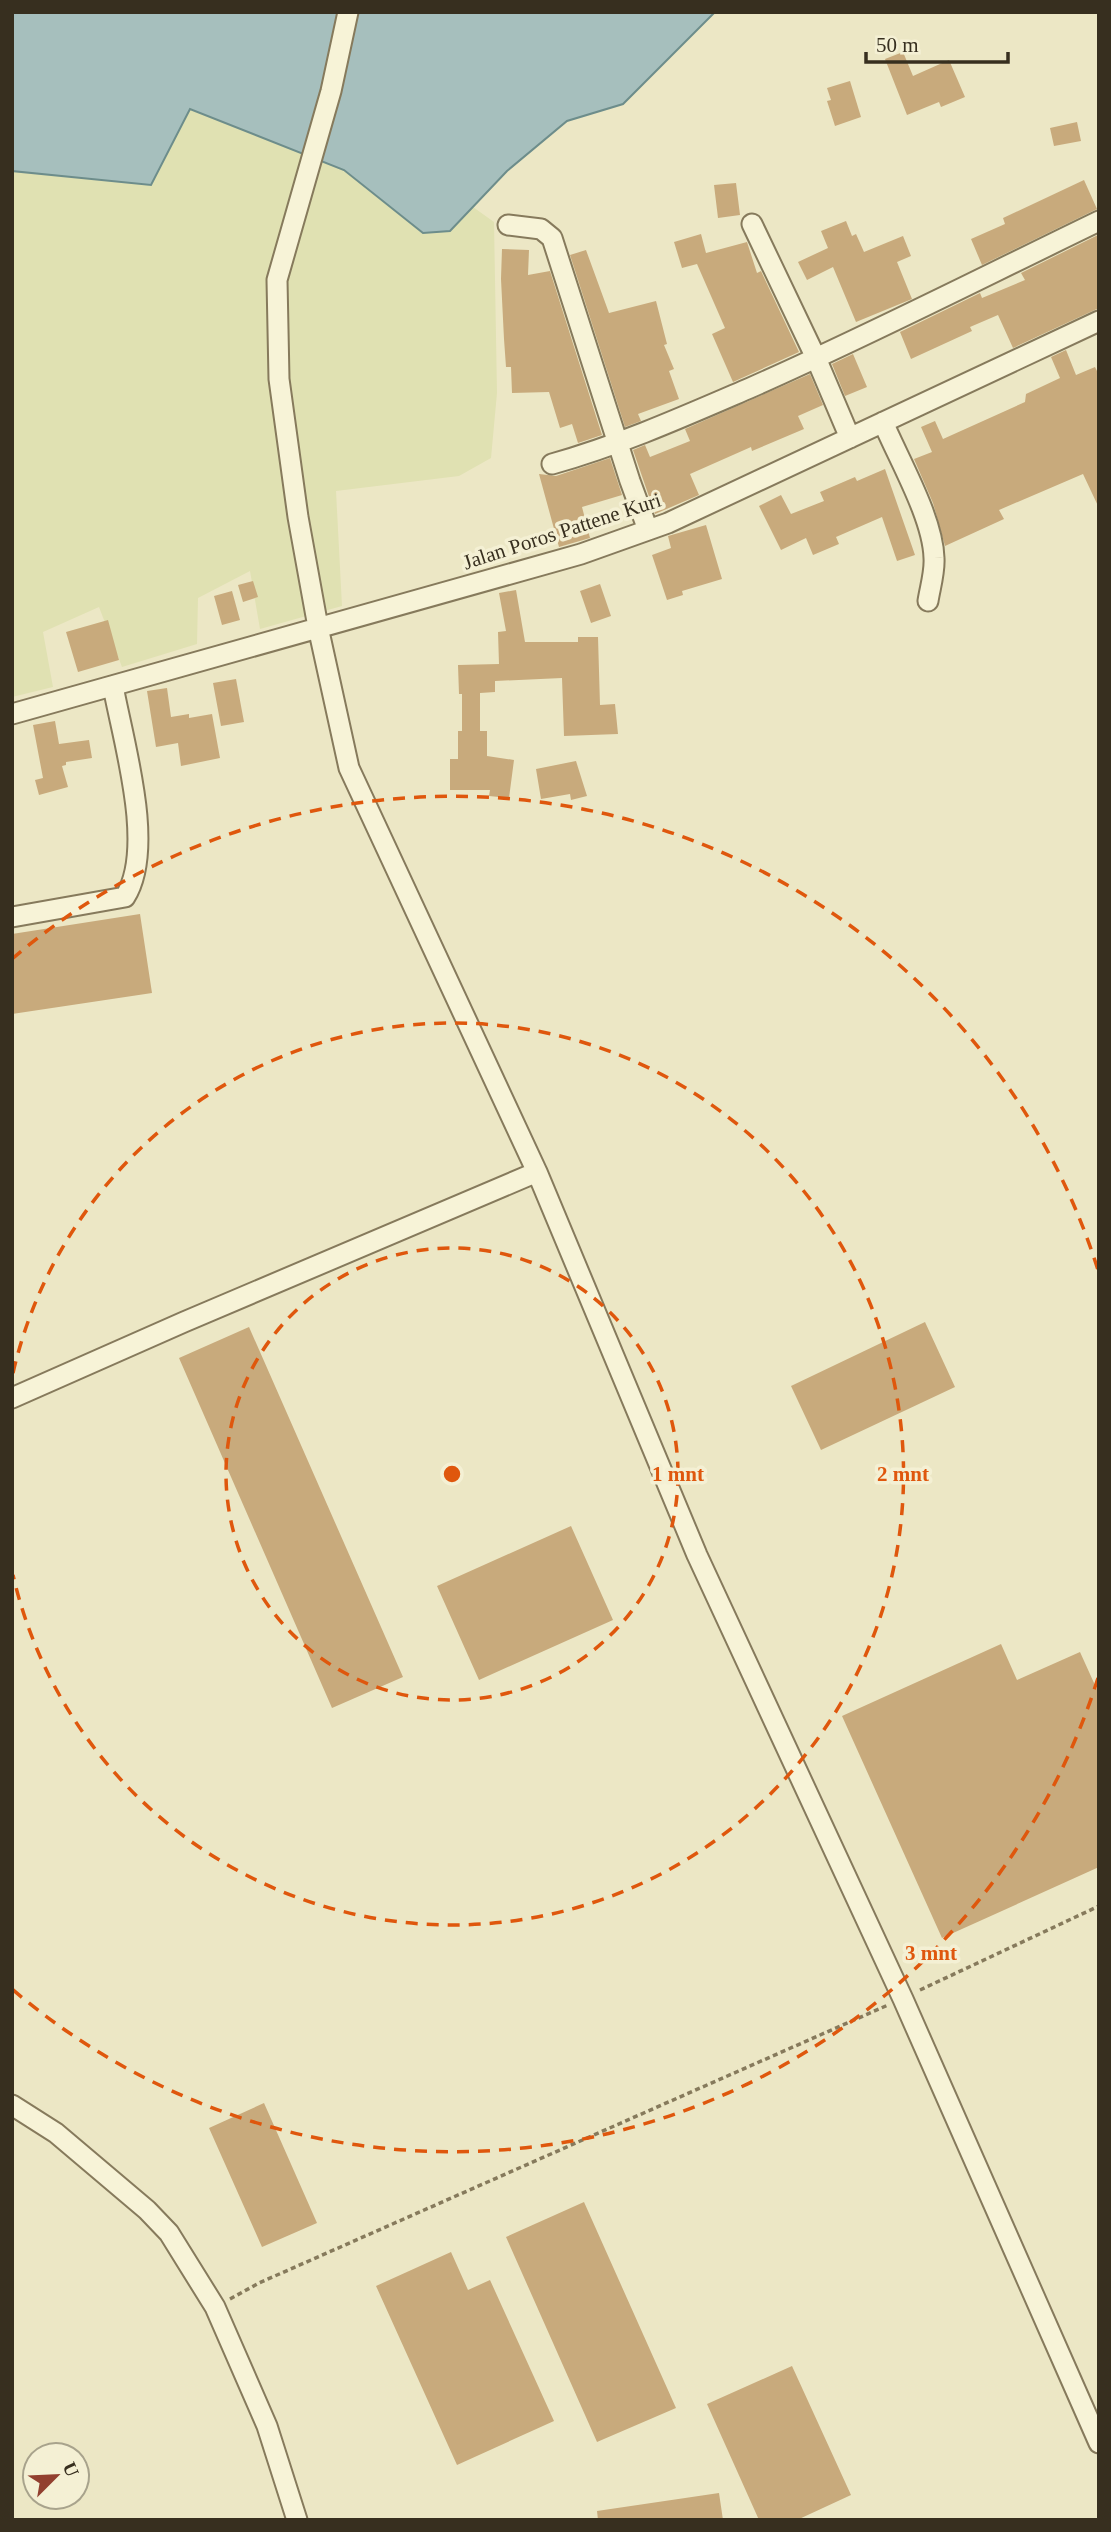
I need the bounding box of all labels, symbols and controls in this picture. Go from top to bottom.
scale bar [866,21,1008,65]
text: 50 m [876,33,919,57]
street label: Jalan Poros Pattene Kuri [460,488,664,574]
centre of rings [440,1462,464,1486]
text: 1 mnt [652,1462,704,1486]
text: 2 mnt [877,1462,929,1486]
text: 3 mnt [905,1941,957,1965]
north arrow [21,2441,91,2511]
text: U [59,2459,84,2480]

